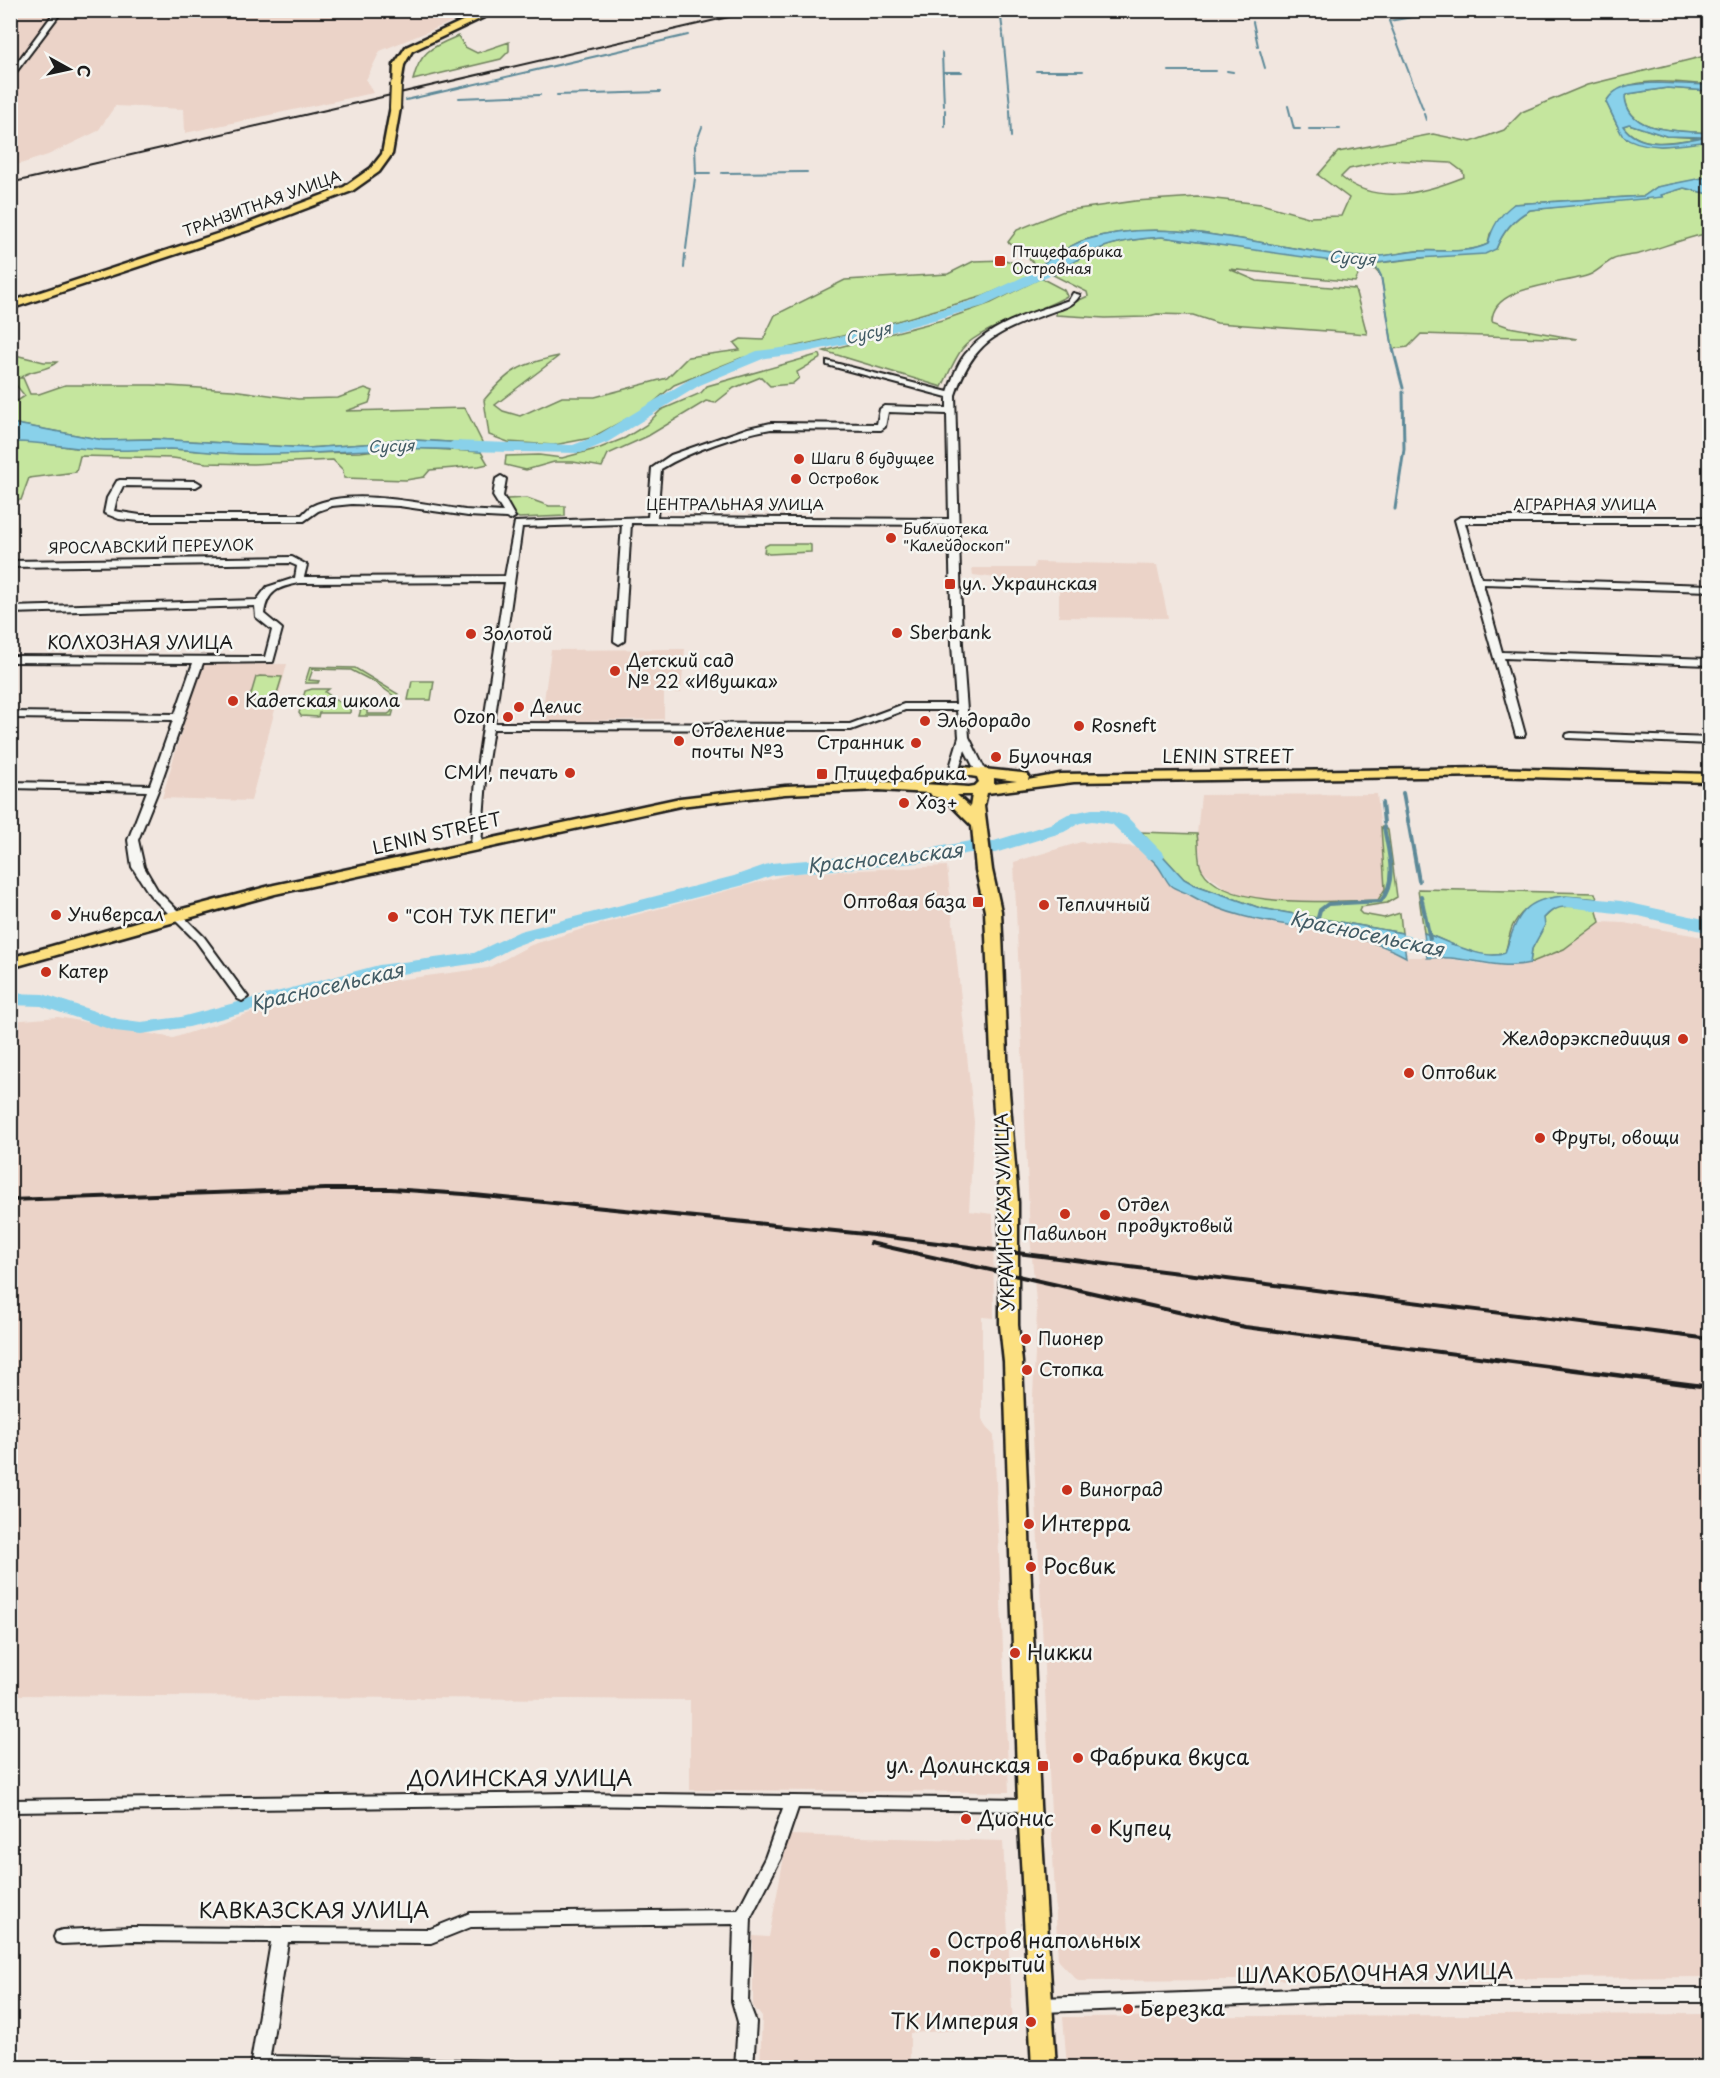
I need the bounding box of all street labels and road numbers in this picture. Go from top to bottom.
street label: ТРАНЗИТНАЯ УЛИЦА [179,163,344,242]
street label: ЦЕНТРАЛЬНАЯ УЛИЦА [646,492,824,515]
street label: АГРАРНАЯ УЛИЦА [1513,492,1657,515]
street label: ЯРОСЛАВСКИЙ ПЕРЕУЛОК [47,532,254,559]
street label: КОЛХОЗНАЯ УЛИЦА [47,628,233,655]
street label: LENIN STREET [1162,742,1294,769]
street label: LENIN STREET [370,804,504,860]
street label: УКРАИНСКАЯ УЛИЦА [987,1112,1020,1312]
street label: ДОЛИНСКАЯ УЛИЦА [407,1761,632,1793]
street label: КАВКАЗСКАЯ УЛИЦА [199,1893,429,1925]
street label: ШЛАКОБЛОЧНАЯ УЛИЦА [1236,1954,1514,1990]

